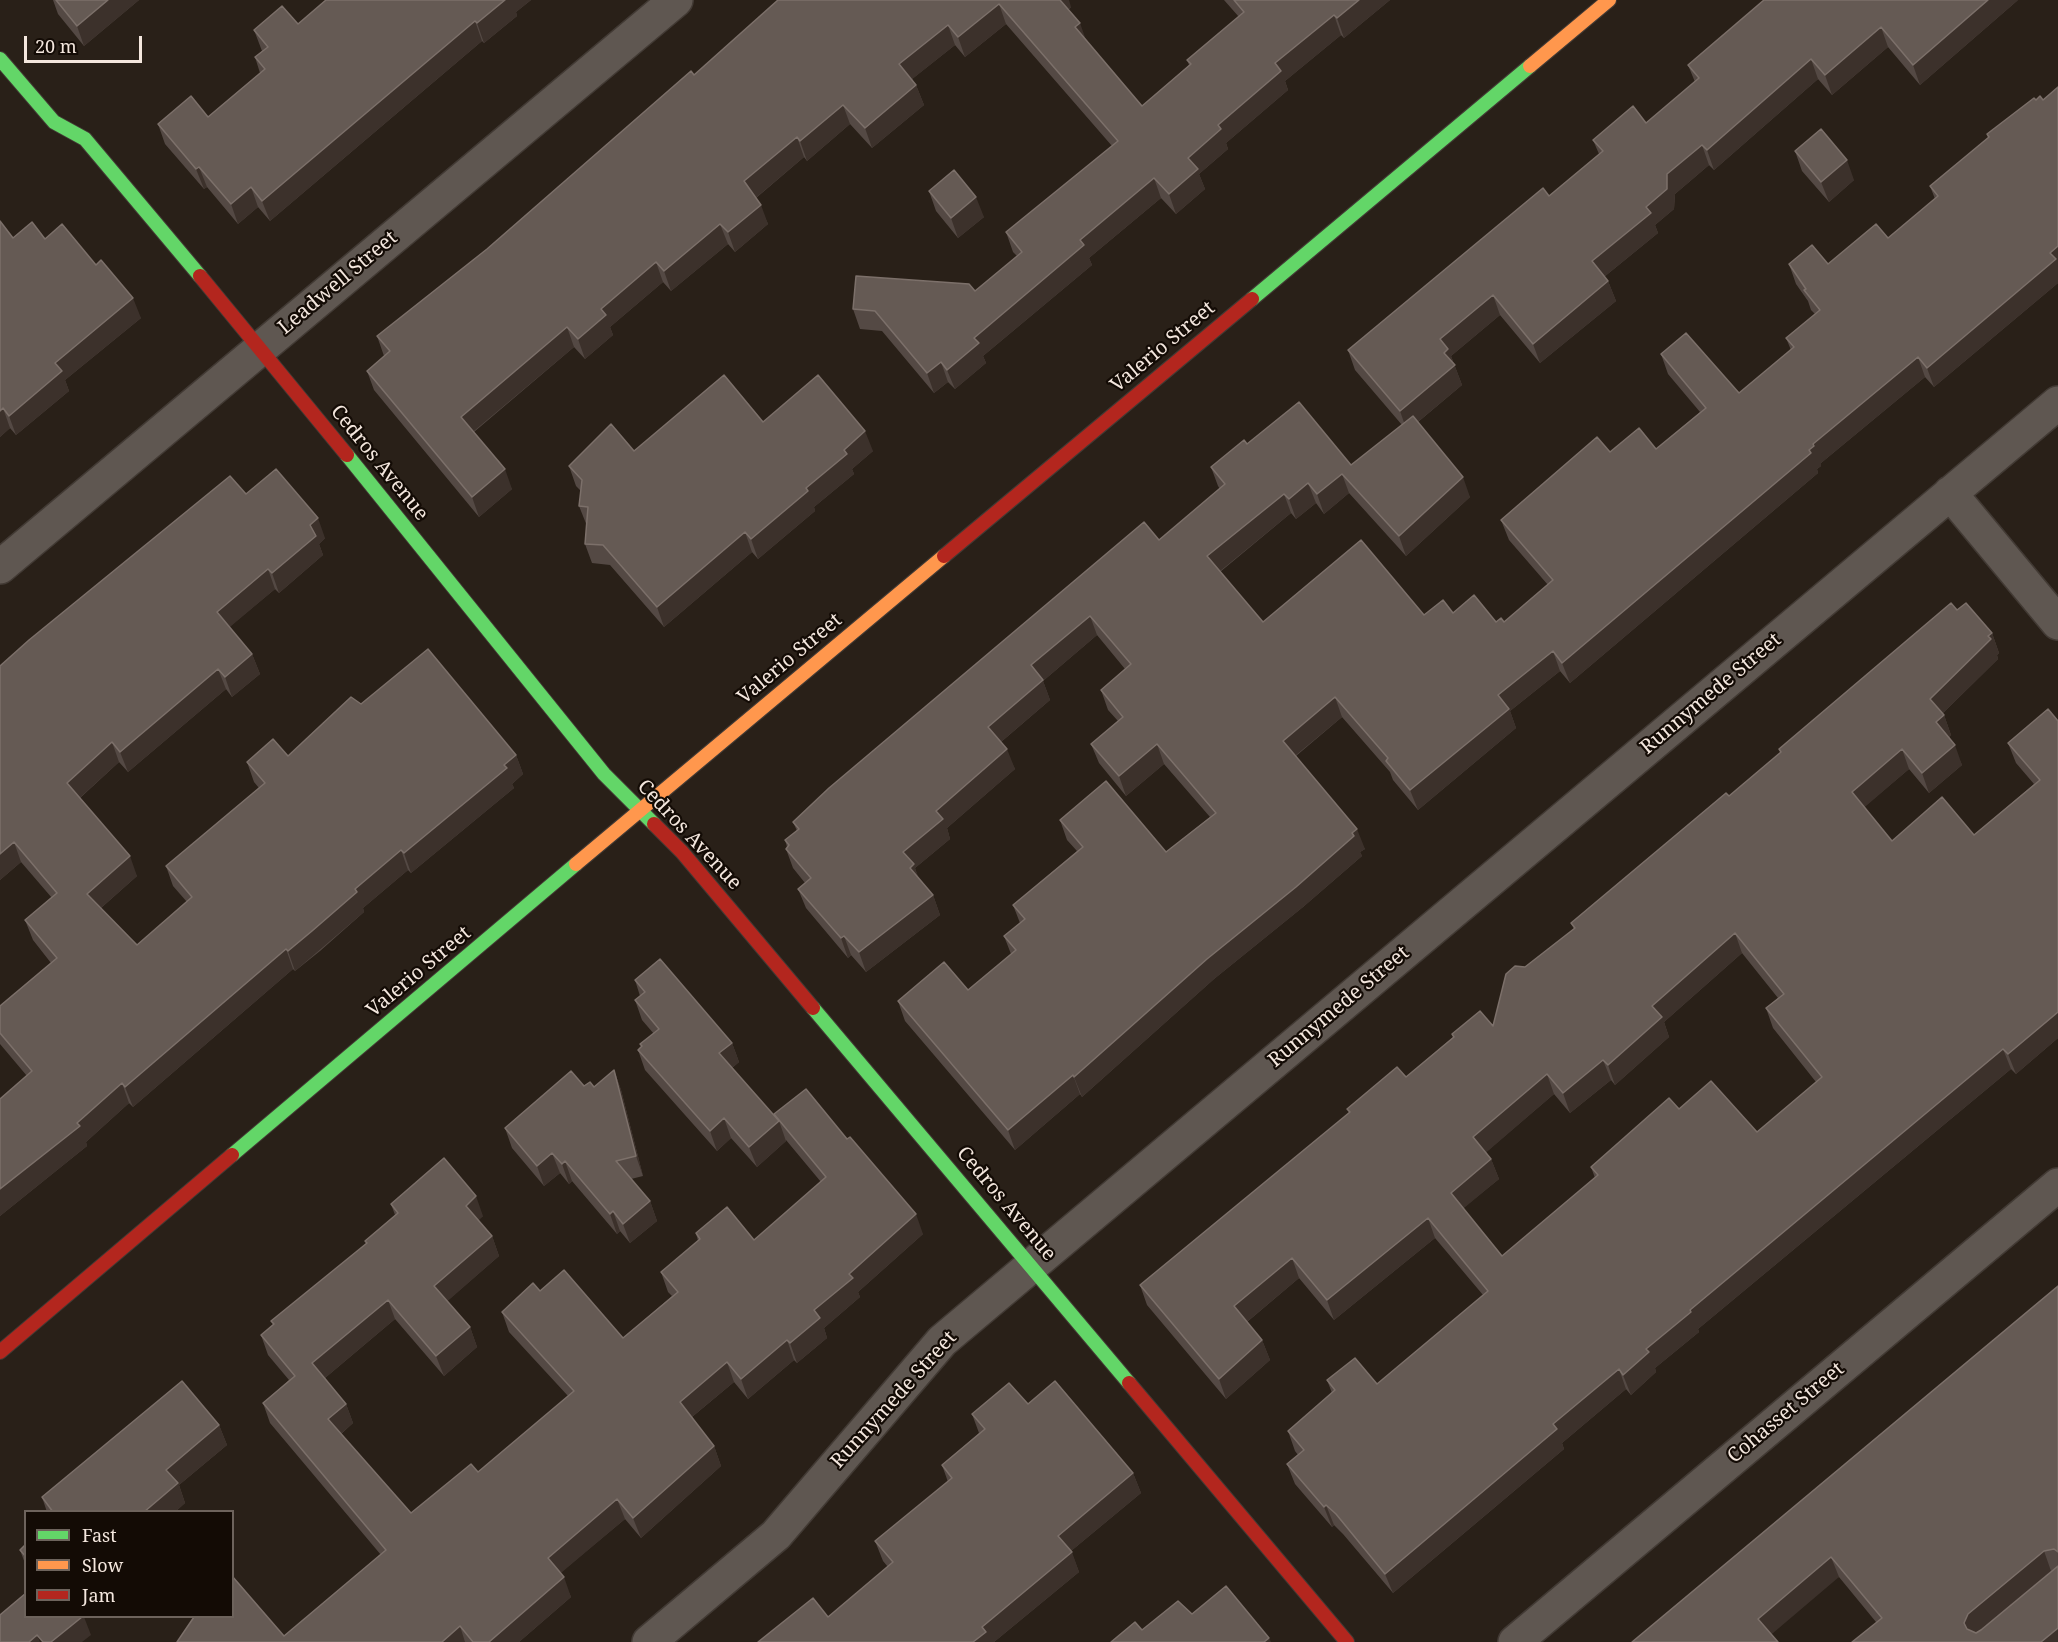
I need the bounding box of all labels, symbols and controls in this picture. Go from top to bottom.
scale bar [27,24,146,62]
text: 20 m [35,34,77,58]
street label: Leadwell Street [274,226,402,340]
street label: Valerio Street [1106,296,1220,398]
street label: Cedros Avenue [325,400,433,526]
street label: Valerio Street [733,608,847,710]
street label: Runnymede Street [1636,628,1786,760]
street label: Cedros Avenue [632,775,746,895]
street label: Valerio Street [362,921,476,1023]
street label: Runnymede Street [1264,941,1414,1073]
street label: Cedros Avenue [951,1142,1061,1266]
street label: Runnymede Street [826,1327,962,1473]
street label: Cohasset Street [1723,1357,1849,1469]
legend [24,1510,234,1618]
text: Fast [82,1523,117,1547]
text: Slow [82,1553,123,1577]
text: Jam [82,1583,116,1607]

